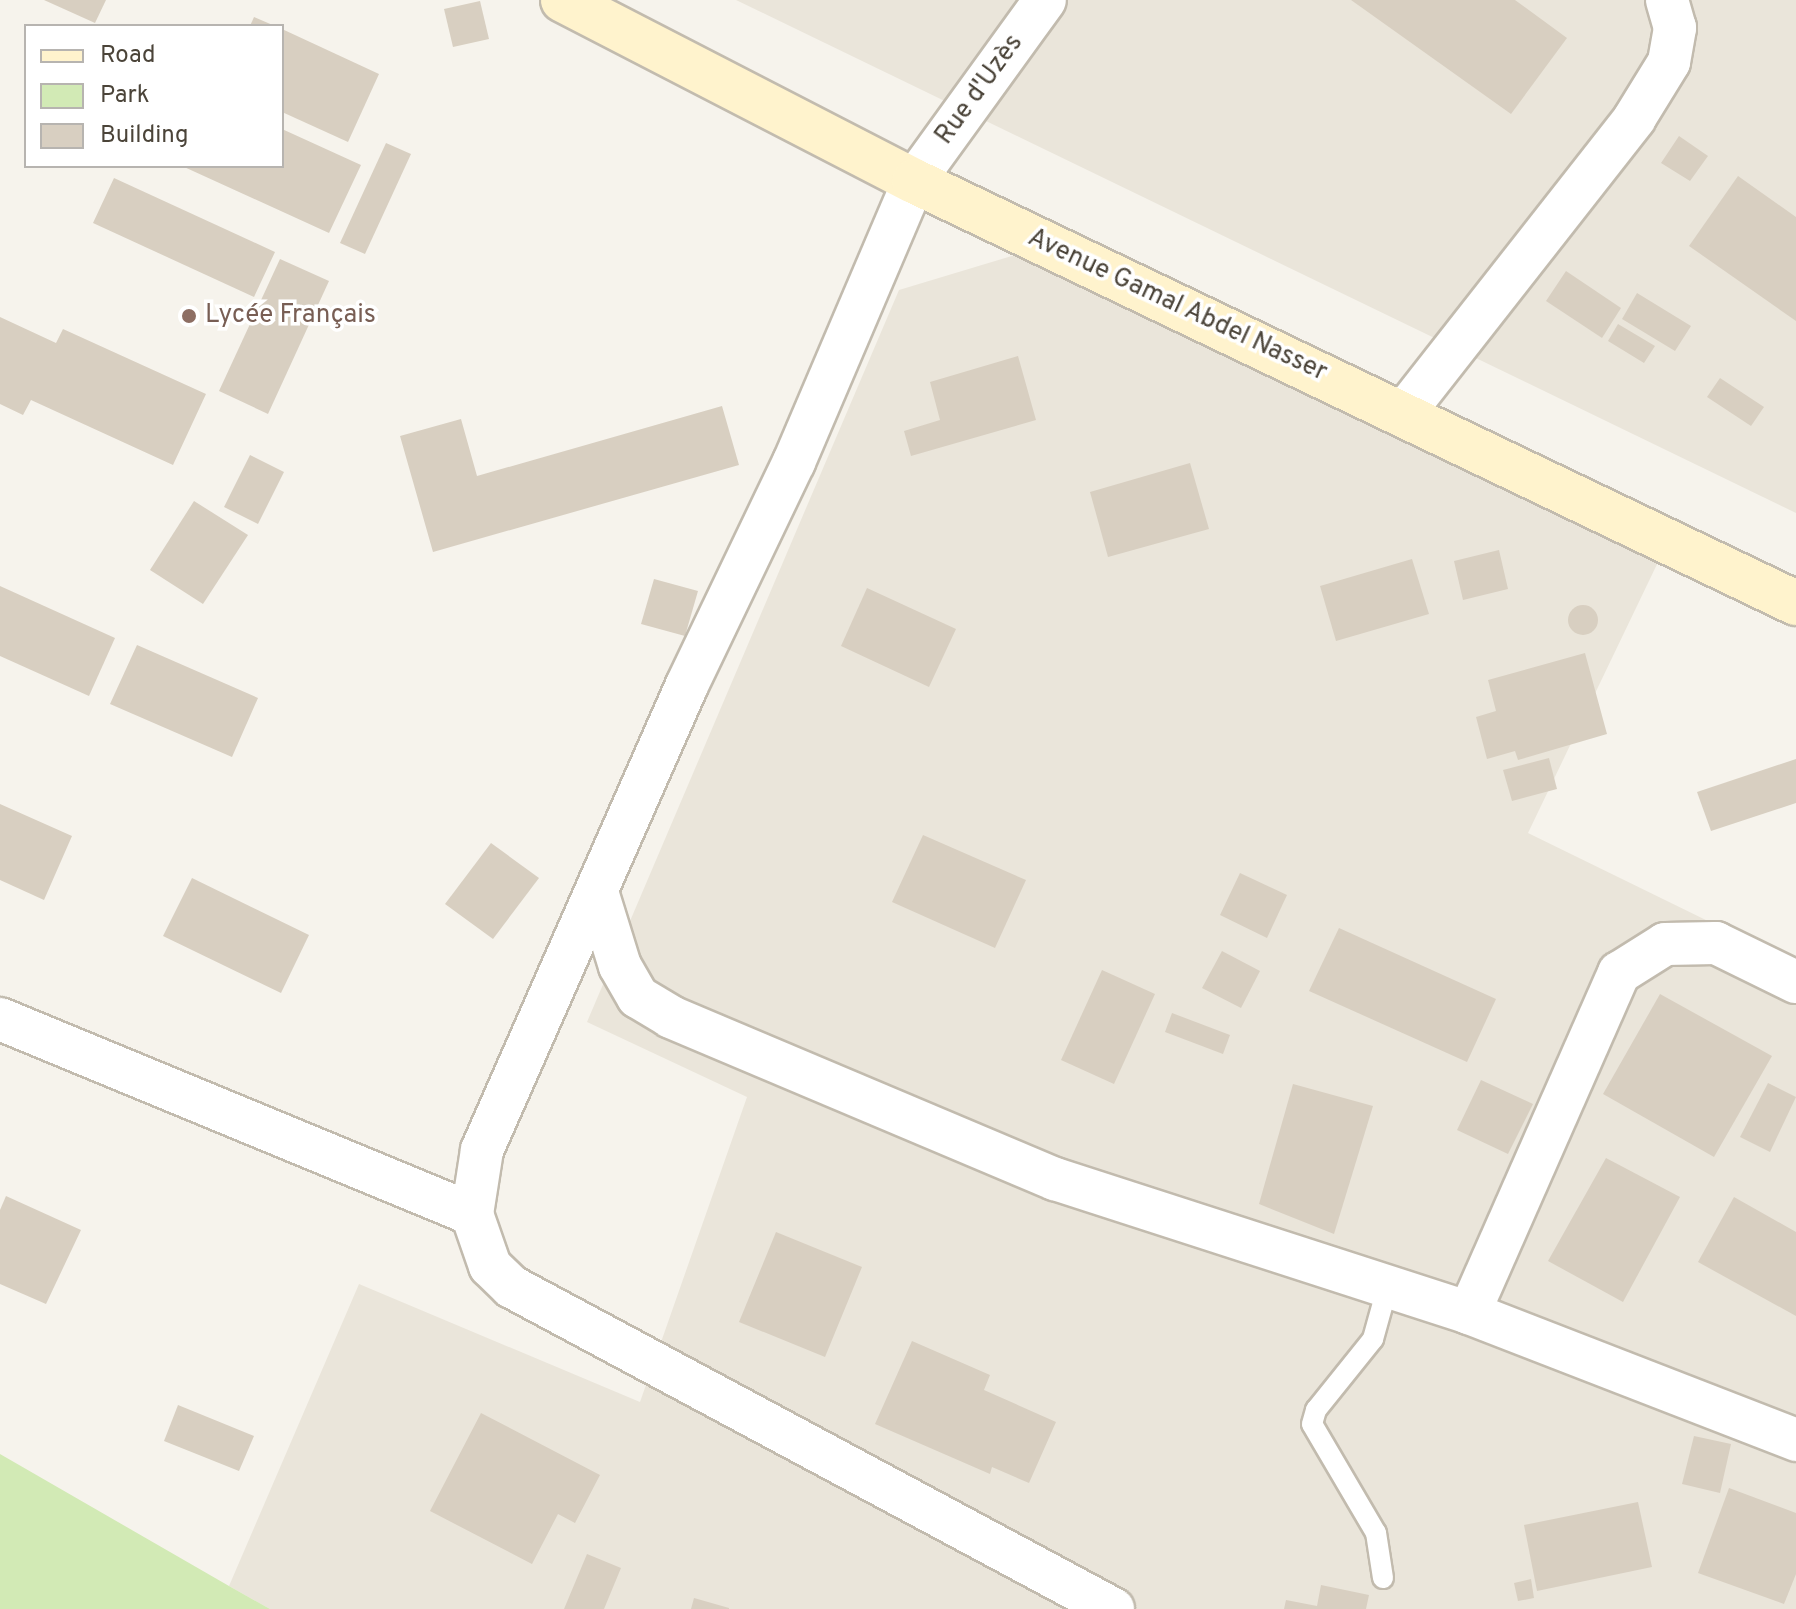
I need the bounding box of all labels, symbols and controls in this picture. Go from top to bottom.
legend [24,24,284,168]
street label: Rue d'Uzès [930,29,1030,151]
text: Road [100,41,156,71]
text: Park [100,81,150,111]
text: Building [100,121,189,151]
street label: Avenue Gamal Abdel Nasser [1022,223,1332,389]
place label: Lycée Français [205,300,376,332]
marker: Lycée Français [180,307,198,325]

